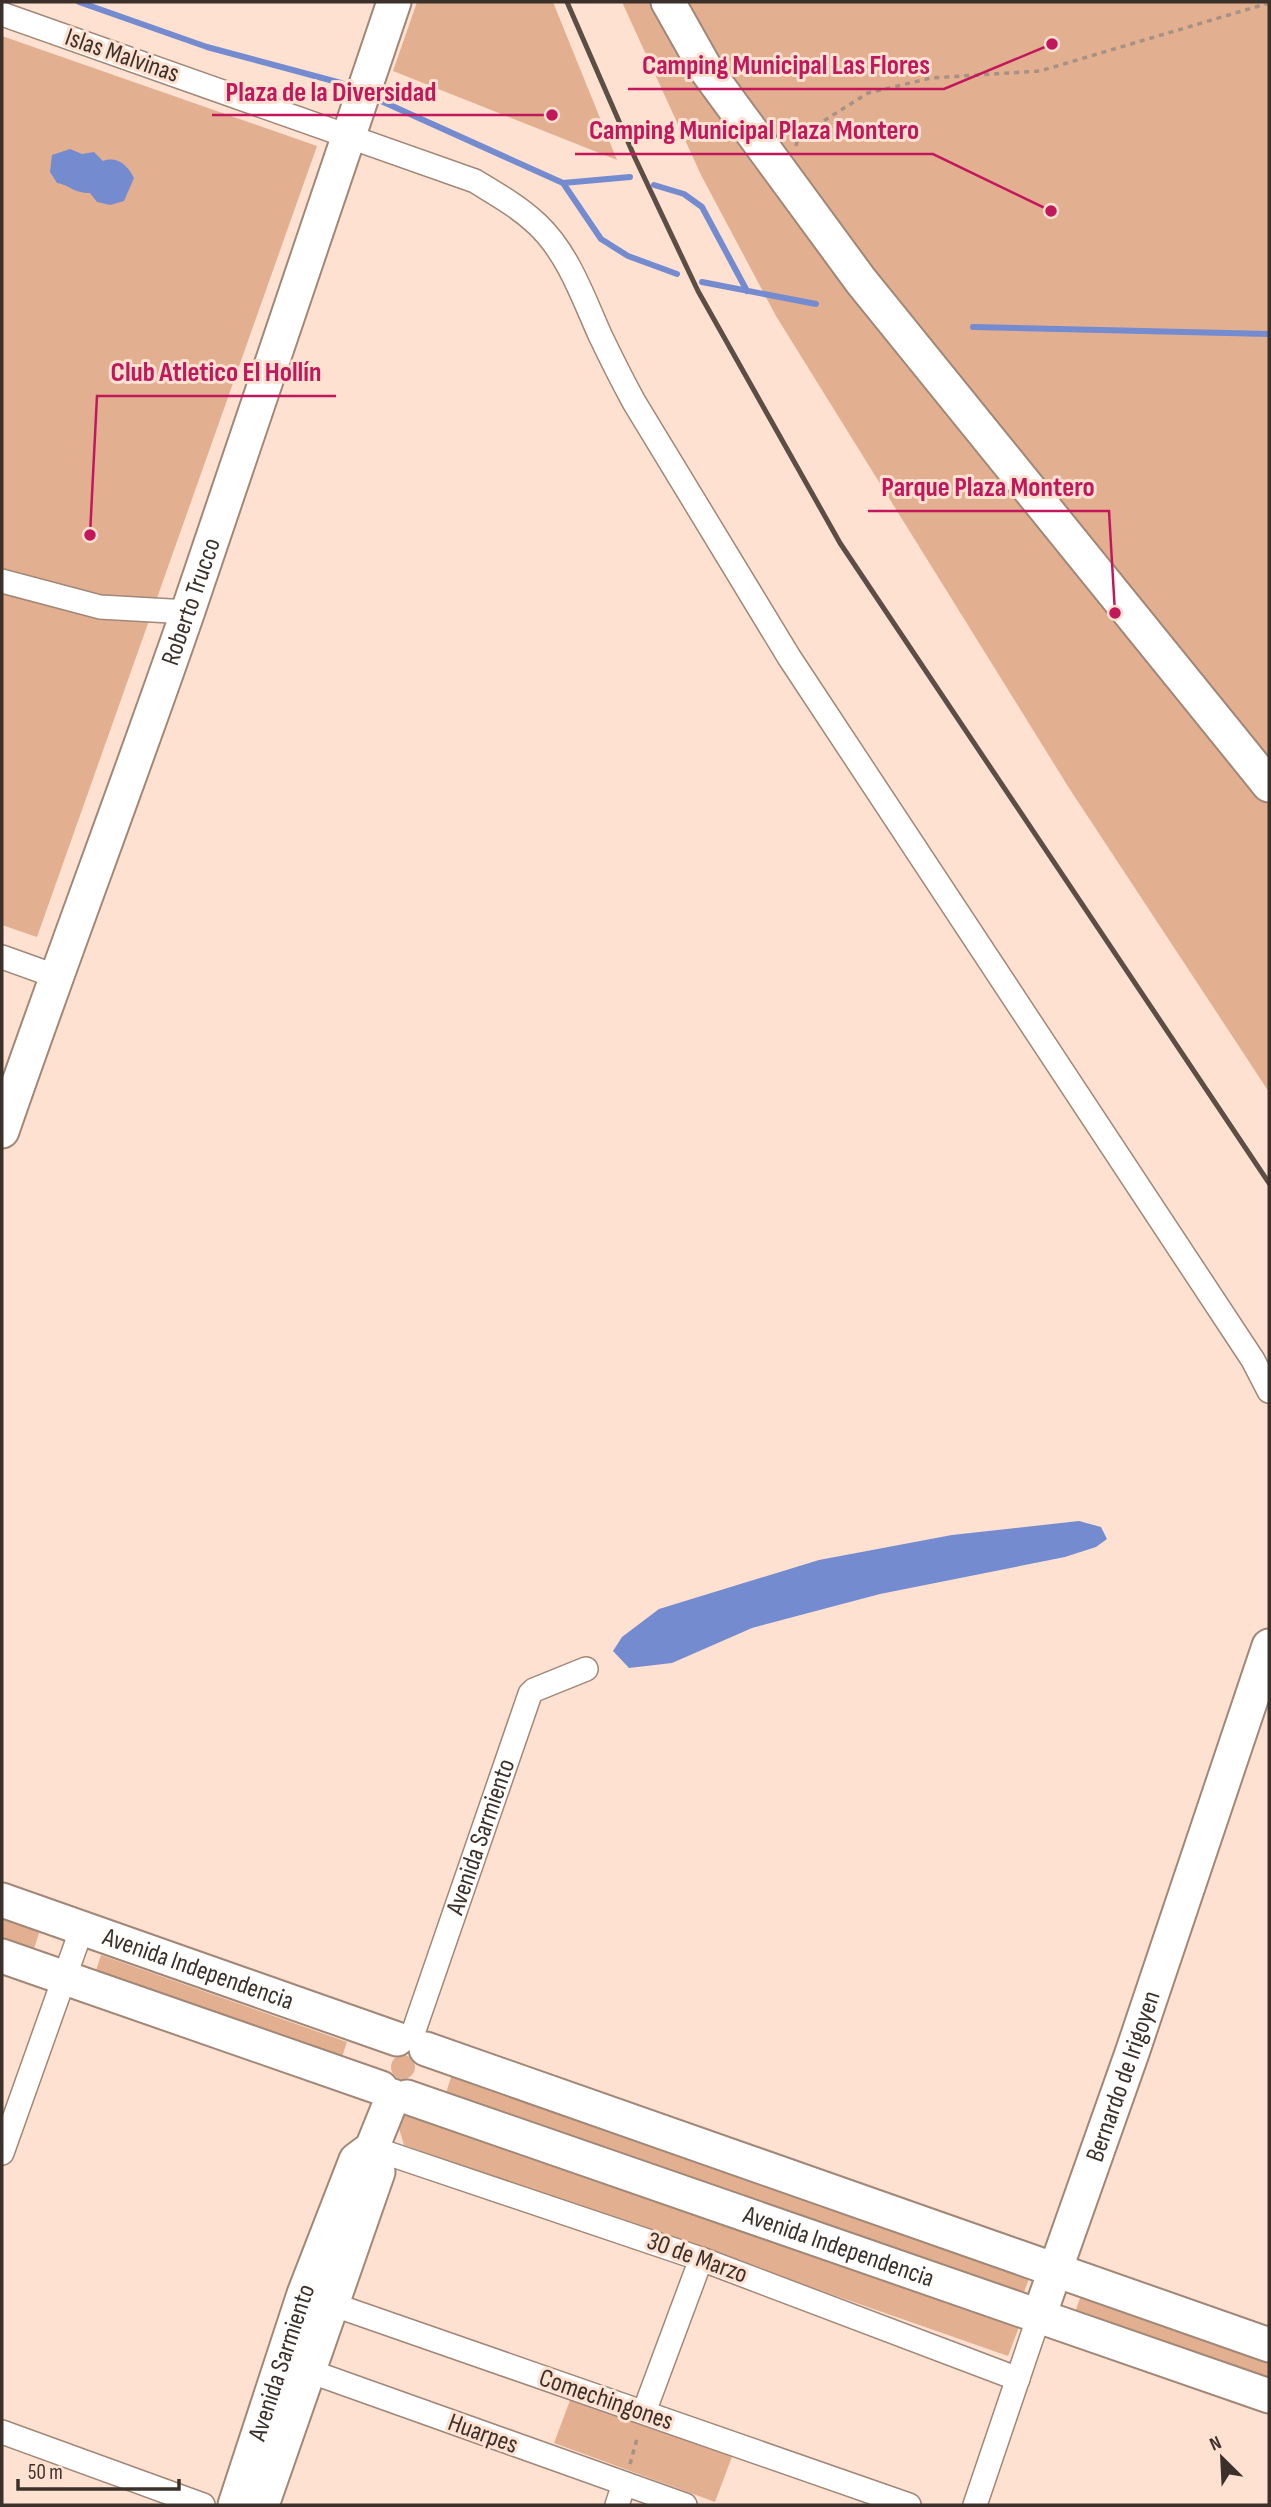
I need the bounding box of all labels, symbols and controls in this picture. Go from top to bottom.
street label: Islas Malvinas [61,22,183,90]
callout: Camping Municipal Las Flores [628,40,944,89]
text: Camping Municipal Las Flores [642,49,930,82]
callout: Plaza de la Diversidad [212,66,450,115]
text: Plaza de la Diversidad [226,76,436,109]
callout: Camping Municipal Plaza Montero [575,105,933,154]
text: Camping Municipal Plaza Montero [589,114,919,147]
callout: Club Atletico El Hollín [97,347,336,396]
text: Club Atletico El Hollín [111,356,321,389]
callout: Parque Plaza Montero [868,462,1109,511]
text: Parque Plaza Montero [881,471,1095,504]
street label: Roberto Trucco [155,534,227,670]
street label: Avenida Sarmiento [439,1755,522,1920]
street label: Avenida Independencia [98,1921,298,2017]
street label: Bernardo de Irigoyen [1079,1987,1167,2166]
street label: Avenida Independencia [738,2199,938,2294]
street label: 30 de Marzo [642,2226,752,2290]
street label: Avenida Sarmiento [241,2280,322,2445]
street label: Comechingones [535,2363,677,2437]
street label: Huarpes [444,2407,522,2461]
north arrow [1187,2423,1257,2493]
text: N [1206,2431,1225,2456]
scale bar [18,2448,178,2492]
text: 50 m [28,2460,63,2485]

